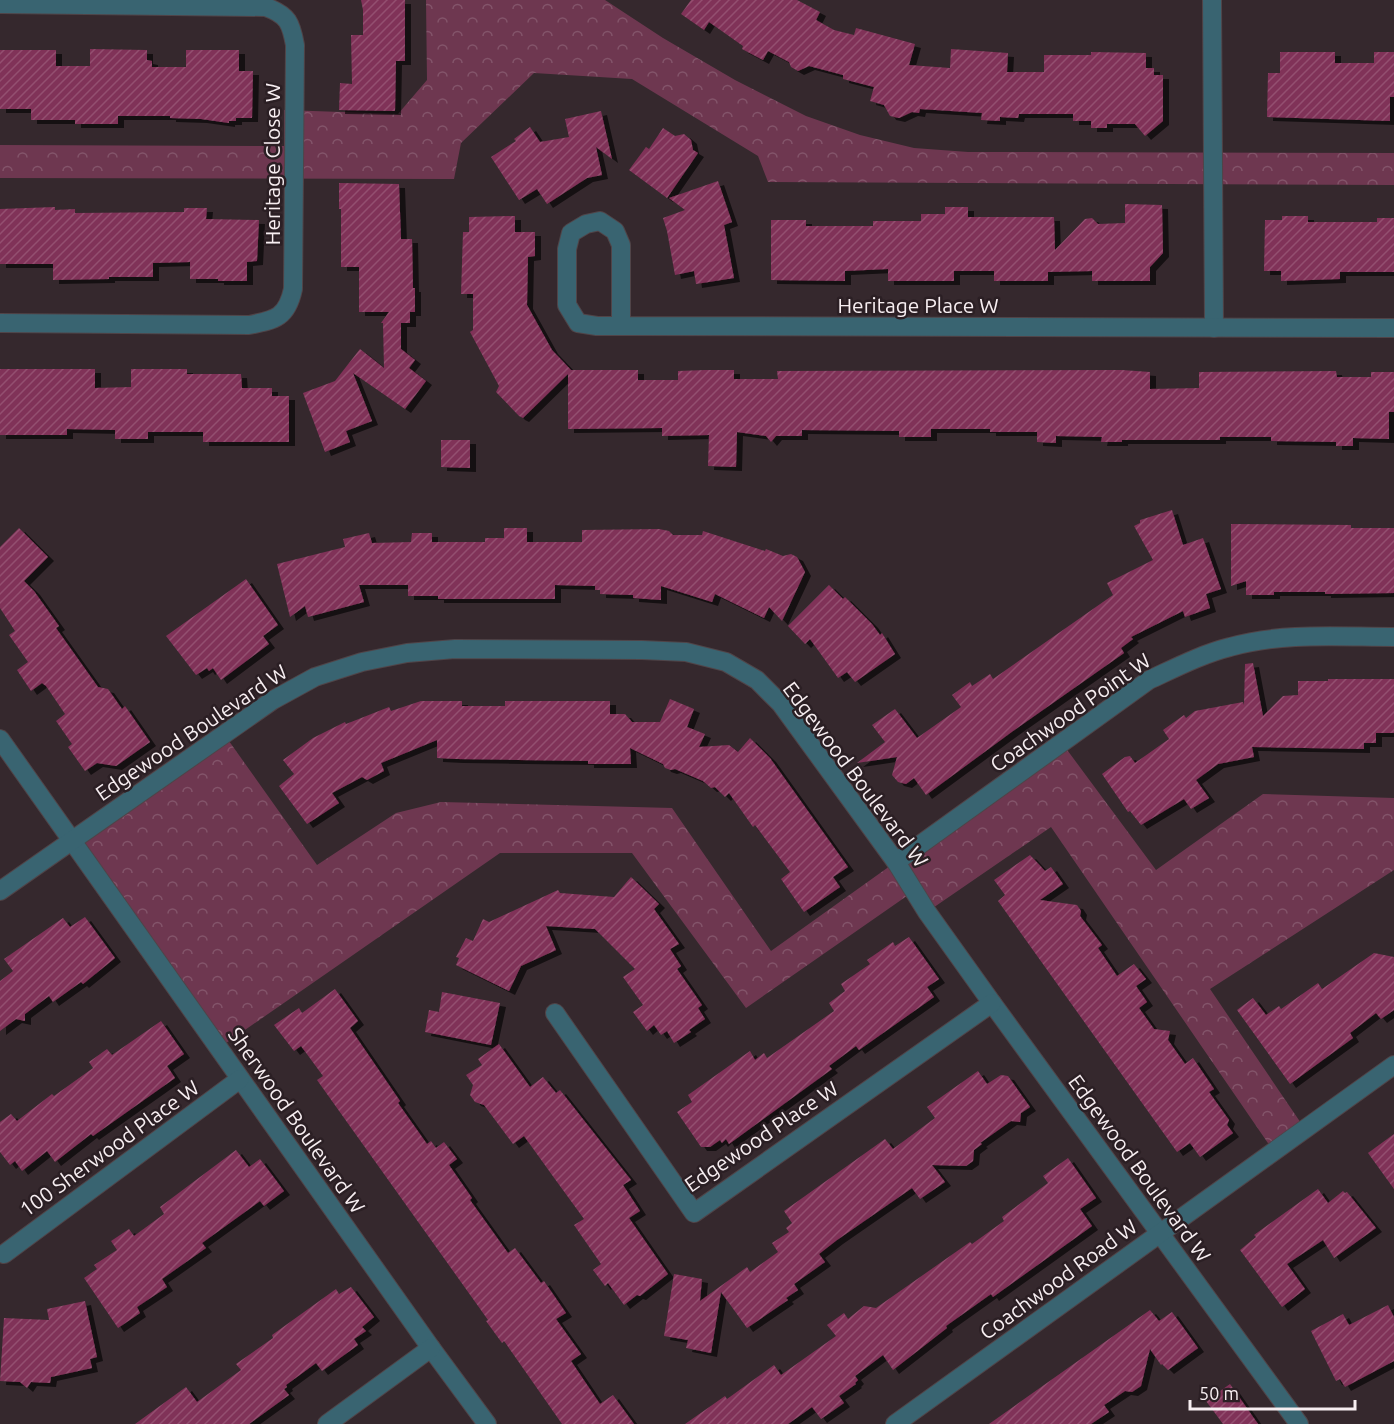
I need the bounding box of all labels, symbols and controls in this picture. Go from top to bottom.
street label: Heritage Close W [260,83,284,245]
street label: Heritage Place W [837,293,999,317]
street label: Coachwood Point W [985,648,1155,776]
street label: Edgewood Boulevard W [91,659,291,805]
street label: Edgewood Boulevard W [779,677,933,871]
street label: Sherwood Boulevard W [224,1023,370,1217]
street label: Edgewood Boulevard W [1064,1070,1216,1266]
street label: 100 Sherwood Place W [15,1075,203,1221]
street label: Edgewood Place W [680,1076,842,1196]
street label: Coachwood Road W [975,1214,1141,1344]
scale bar [1190,1373,1355,1411]
text: 50 m [1199,1383,1239,1403]

